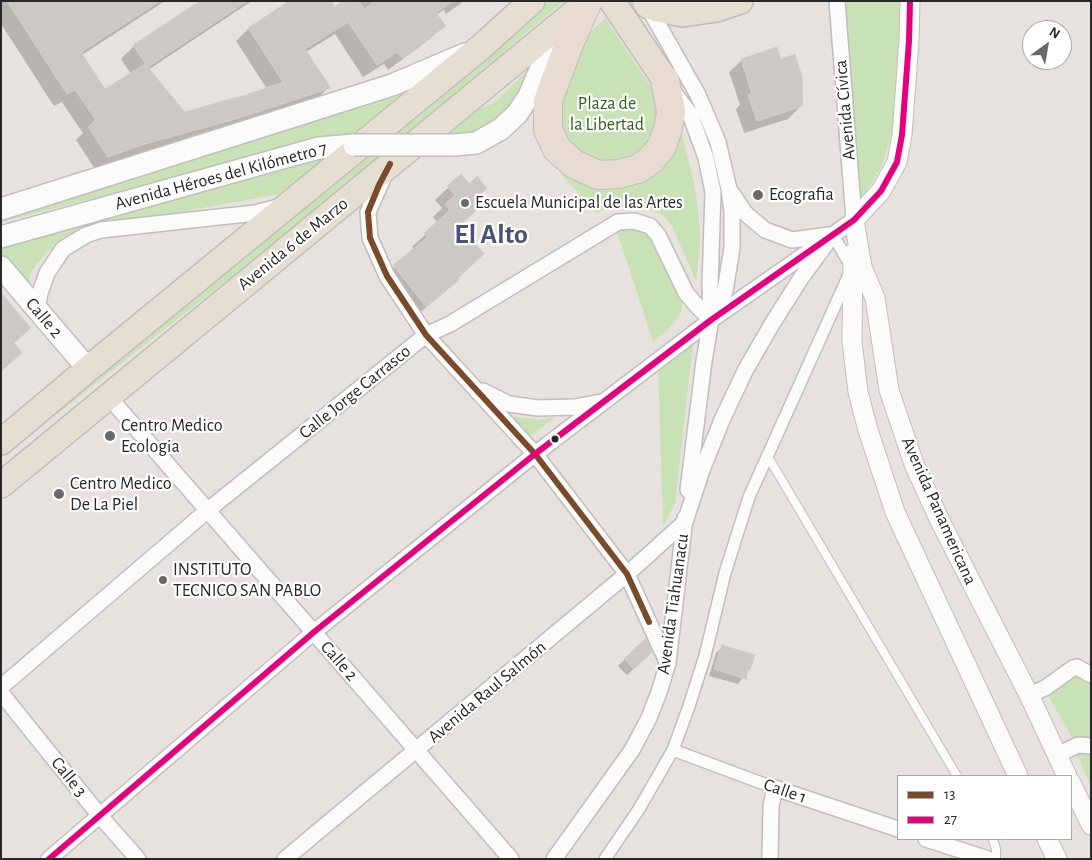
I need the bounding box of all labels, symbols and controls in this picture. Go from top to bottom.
north arrow [1022,20,1072,70]
text: N [1047,25,1062,42]
street label: Avenida Cívica [830,59,860,161]
park label: Plaza de la Libertad [570,93,644,136]
street label: Avenida Héroes del Kilómetro 7 [113,137,329,215]
place label: Ecografia [769,184,834,206]
marker: Ecografia [751,188,765,202]
place label: Escuela Municipal de las Artes [475,192,683,214]
street label: Avenida 6 de Marzo [233,193,353,295]
marker: Escuela Municipal de las Artes [459,197,471,209]
district label: El Alto [454,218,528,252]
street label: Calle 2 [21,293,67,343]
street label: Calle Jorge Carrasco [295,340,415,444]
place label: Centro Medico Ecologia [121,415,223,458]
marker: Centro Medico Ecologia [103,429,117,443]
unlabelled marker [550,434,560,444]
street label: Avenida Panamericana [897,434,981,588]
place label: Centro Medico De La Piel [70,473,172,516]
marker: Centro Medico De La Piel [52,487,66,501]
street label: Avenida Tiahuanacu [652,532,694,676]
place label: INSTITUTO TECNICO SAN PABLO [173,559,321,602]
marker: INSTITUTO TECNICO SAN PABLO [157,574,169,586]
street label: Avenida Raul Salmón [423,636,551,748]
street label: Calle 2 [316,637,362,685]
street label: Calle 3 [46,753,92,801]
street label: Calle 1 [761,774,809,808]
legend [897,775,1072,840]
text: 13 [944,787,955,802]
text: 27 [944,812,957,827]

